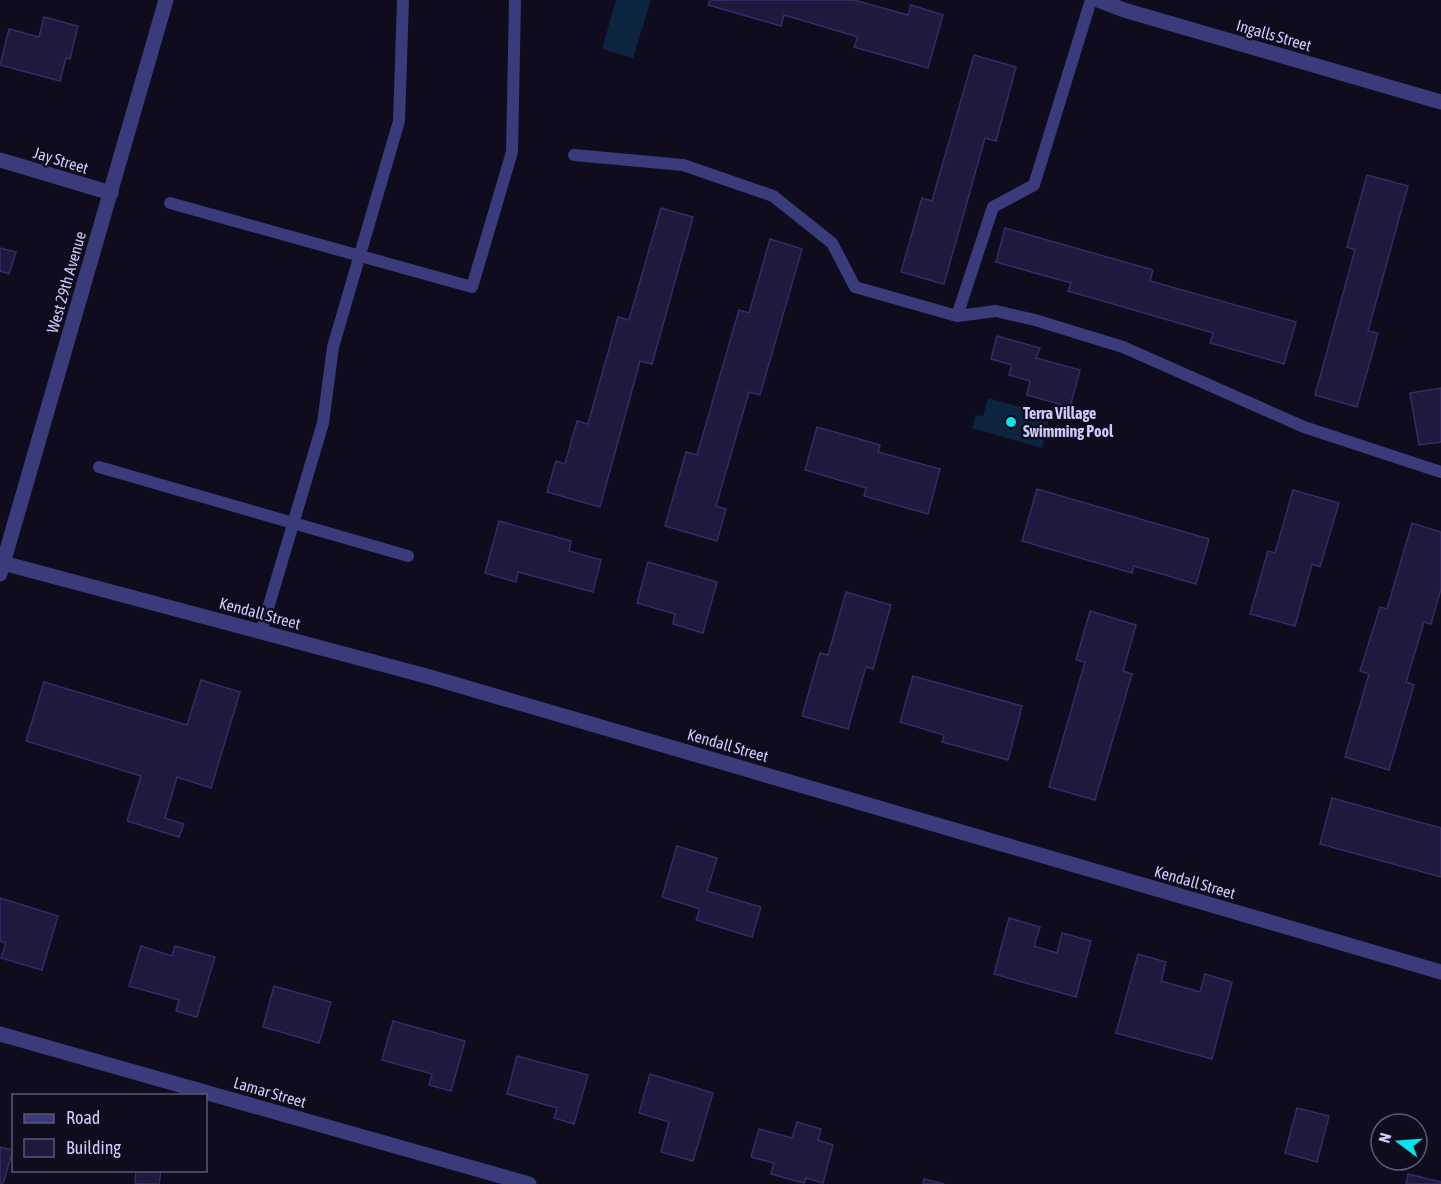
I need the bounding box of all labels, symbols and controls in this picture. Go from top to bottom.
street label: Ingalls Street [1234,16,1314,55]
street label: Jay Street [31,143,91,178]
street label: West 29th Avenue [43,229,89,335]
place label: Terra Village Swimming Pool [1023,404,1114,440]
marker: Terra Village Swimming Pool [1004,415,1018,429]
street label: Kendall Street [217,594,303,633]
street label: Kendall Street [685,725,771,765]
street label: Kendall Street [1152,862,1238,902]
street label: Lamar Street [232,1073,309,1111]
legend [12,1094,207,1172]
text: Road [66,1107,100,1128]
north arrow [1369,1112,1429,1172]
text: N [1375,1131,1395,1145]
text: Building [66,1137,121,1158]

